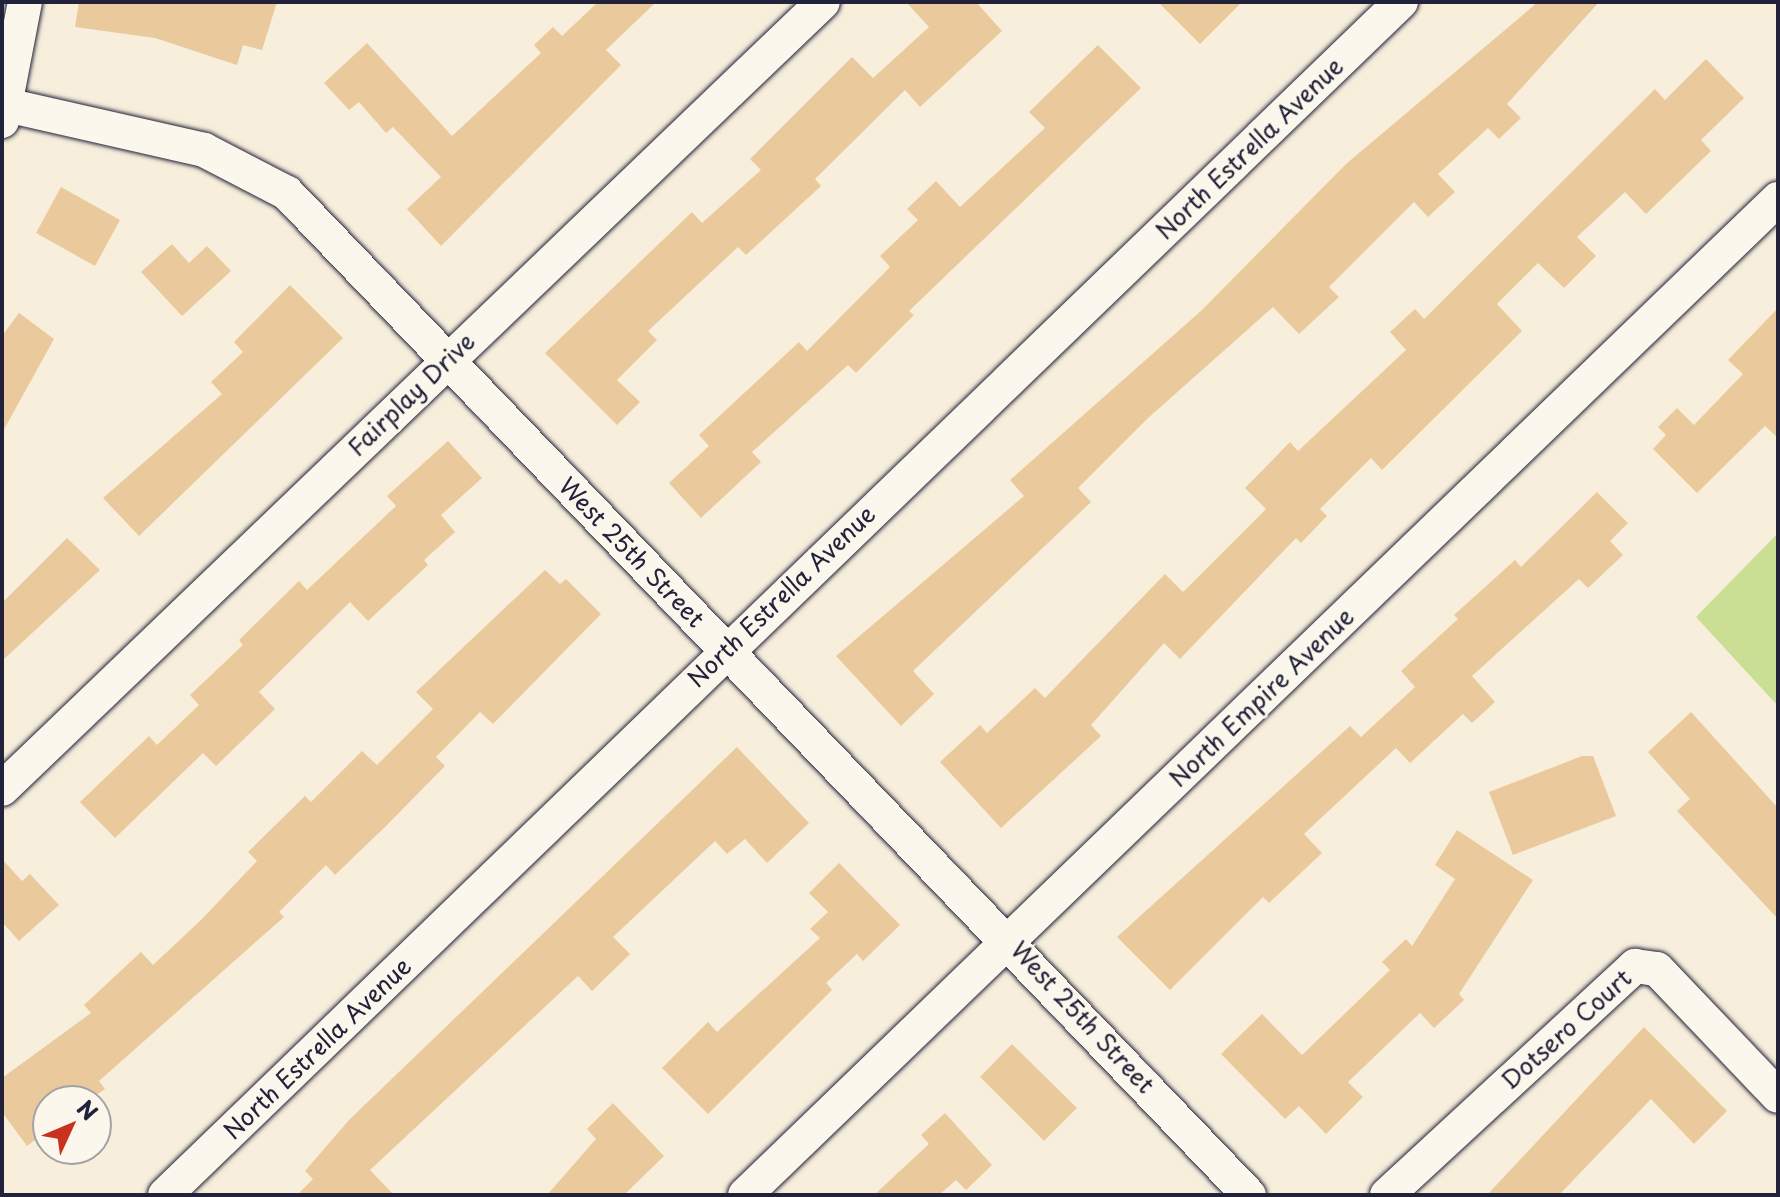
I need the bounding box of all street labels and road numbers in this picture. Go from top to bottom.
street label: North Estrella Avenue [1149,50,1349,246]
street label: Fairplay Drive [342,326,480,462]
street label: West 25th Street [553,471,711,633]
street label: North Estrella Avenue [681,498,881,694]
street label: North Empire Avenue [1162,601,1360,793]
street label: West 25th Street [1005,935,1161,1099]
street label: North Estrella Avenue [217,950,417,1146]
street label: Dotsero Court [1495,963,1637,1095]

